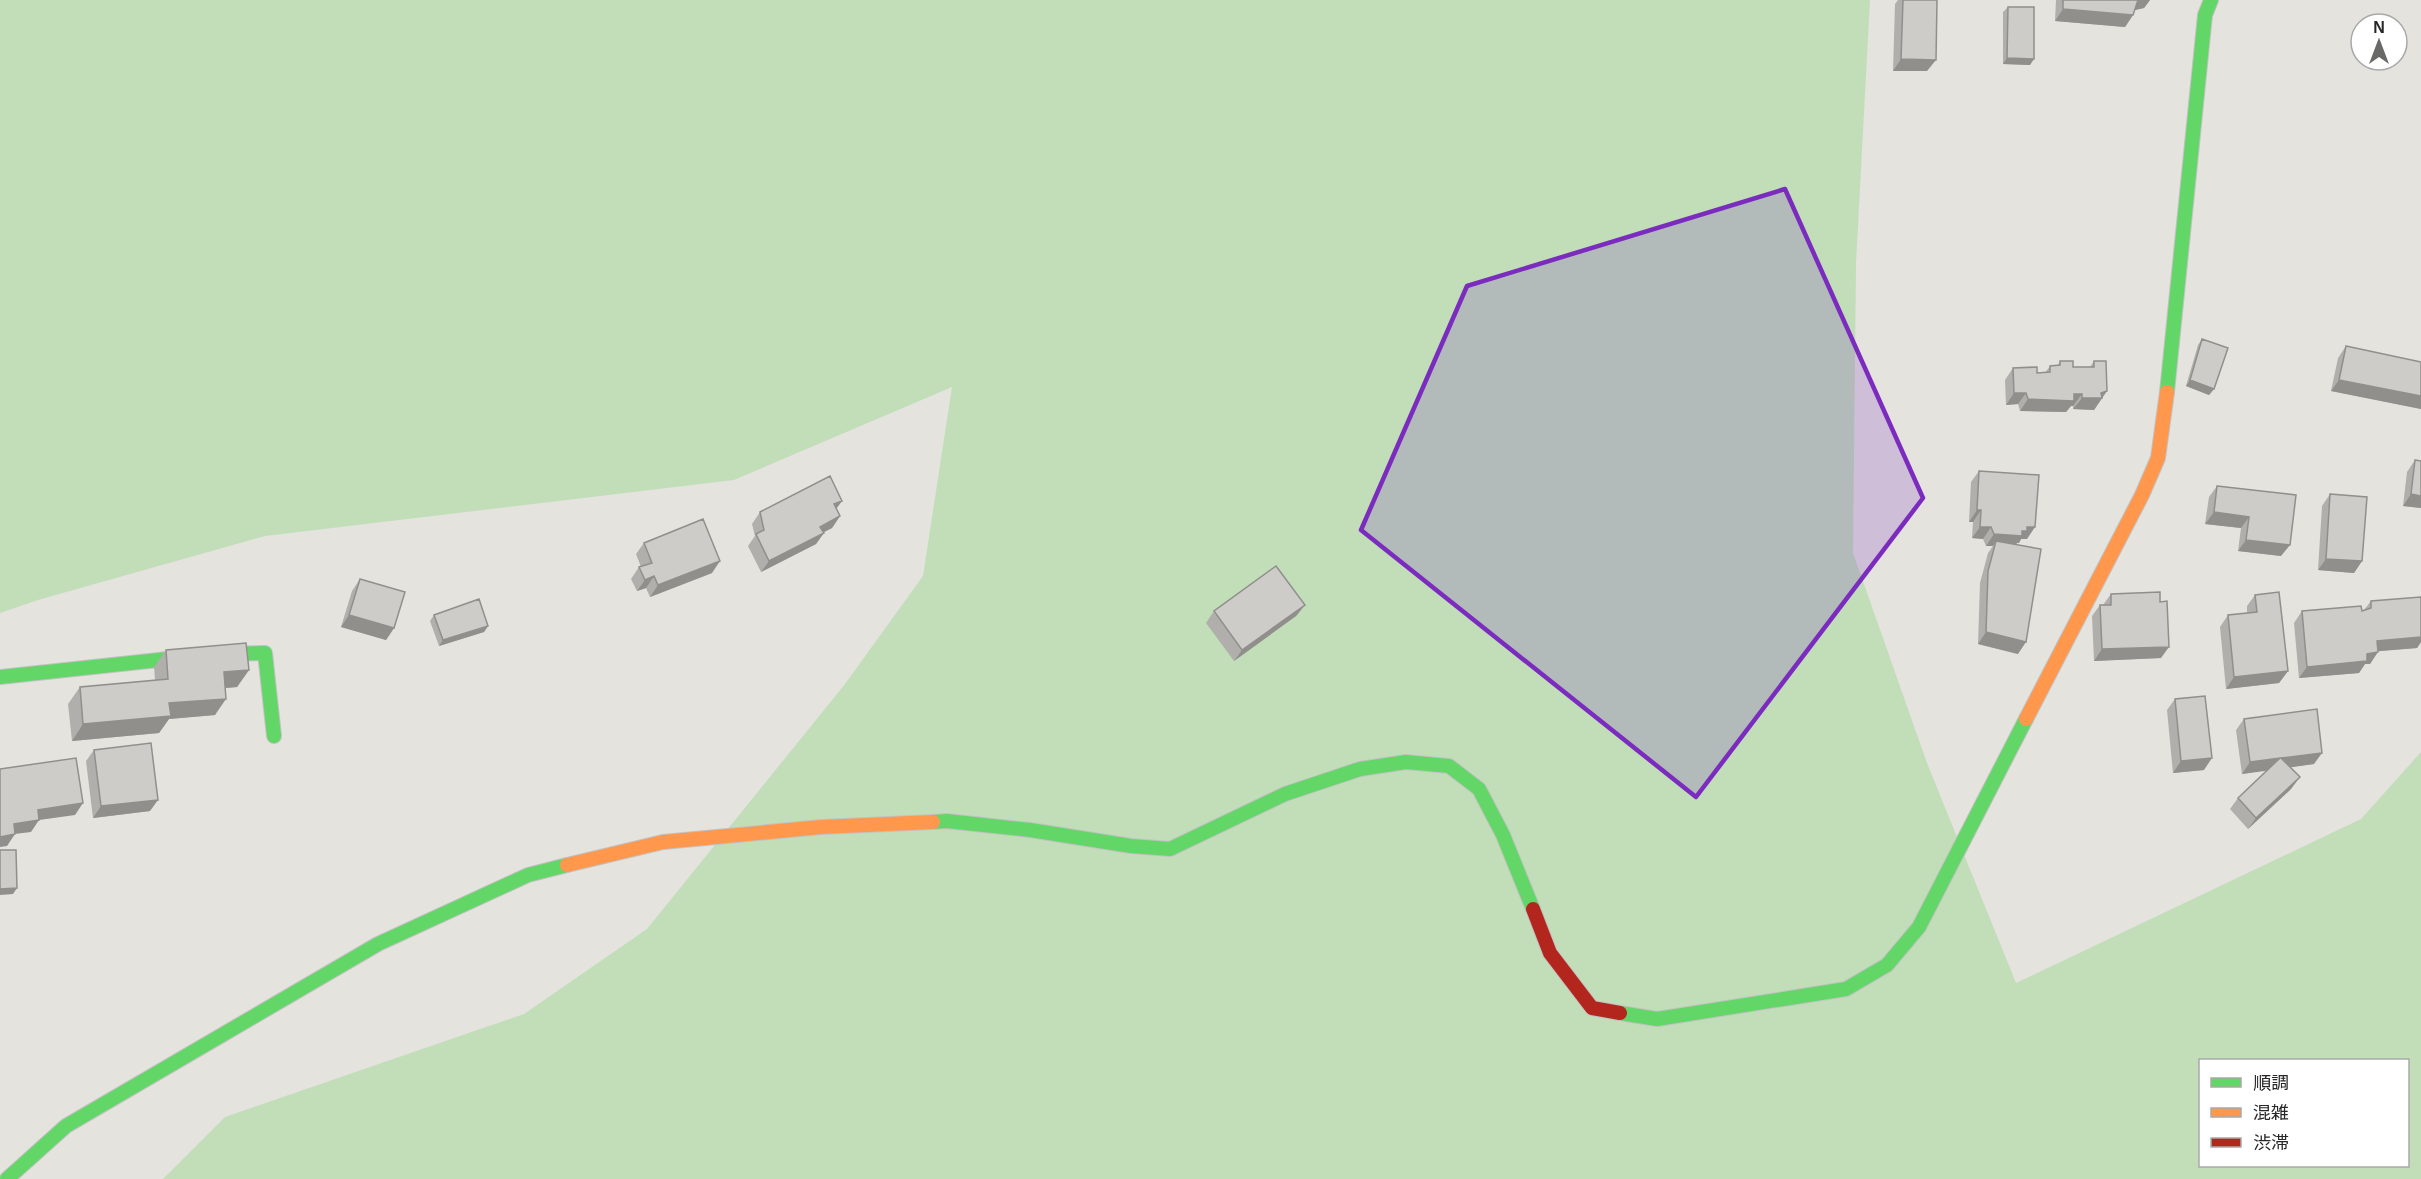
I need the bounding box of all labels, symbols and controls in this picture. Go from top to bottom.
north arrow [2349,12,2409,72]
text: N [2373,19,2385,36]
legend [2199,1059,2409,1167]
text: 順調 [2253,1073,2289,1093]
text: 混雑 [2253,1103,2289,1123]
text: 渋滞 [2253,1133,2289,1153]

